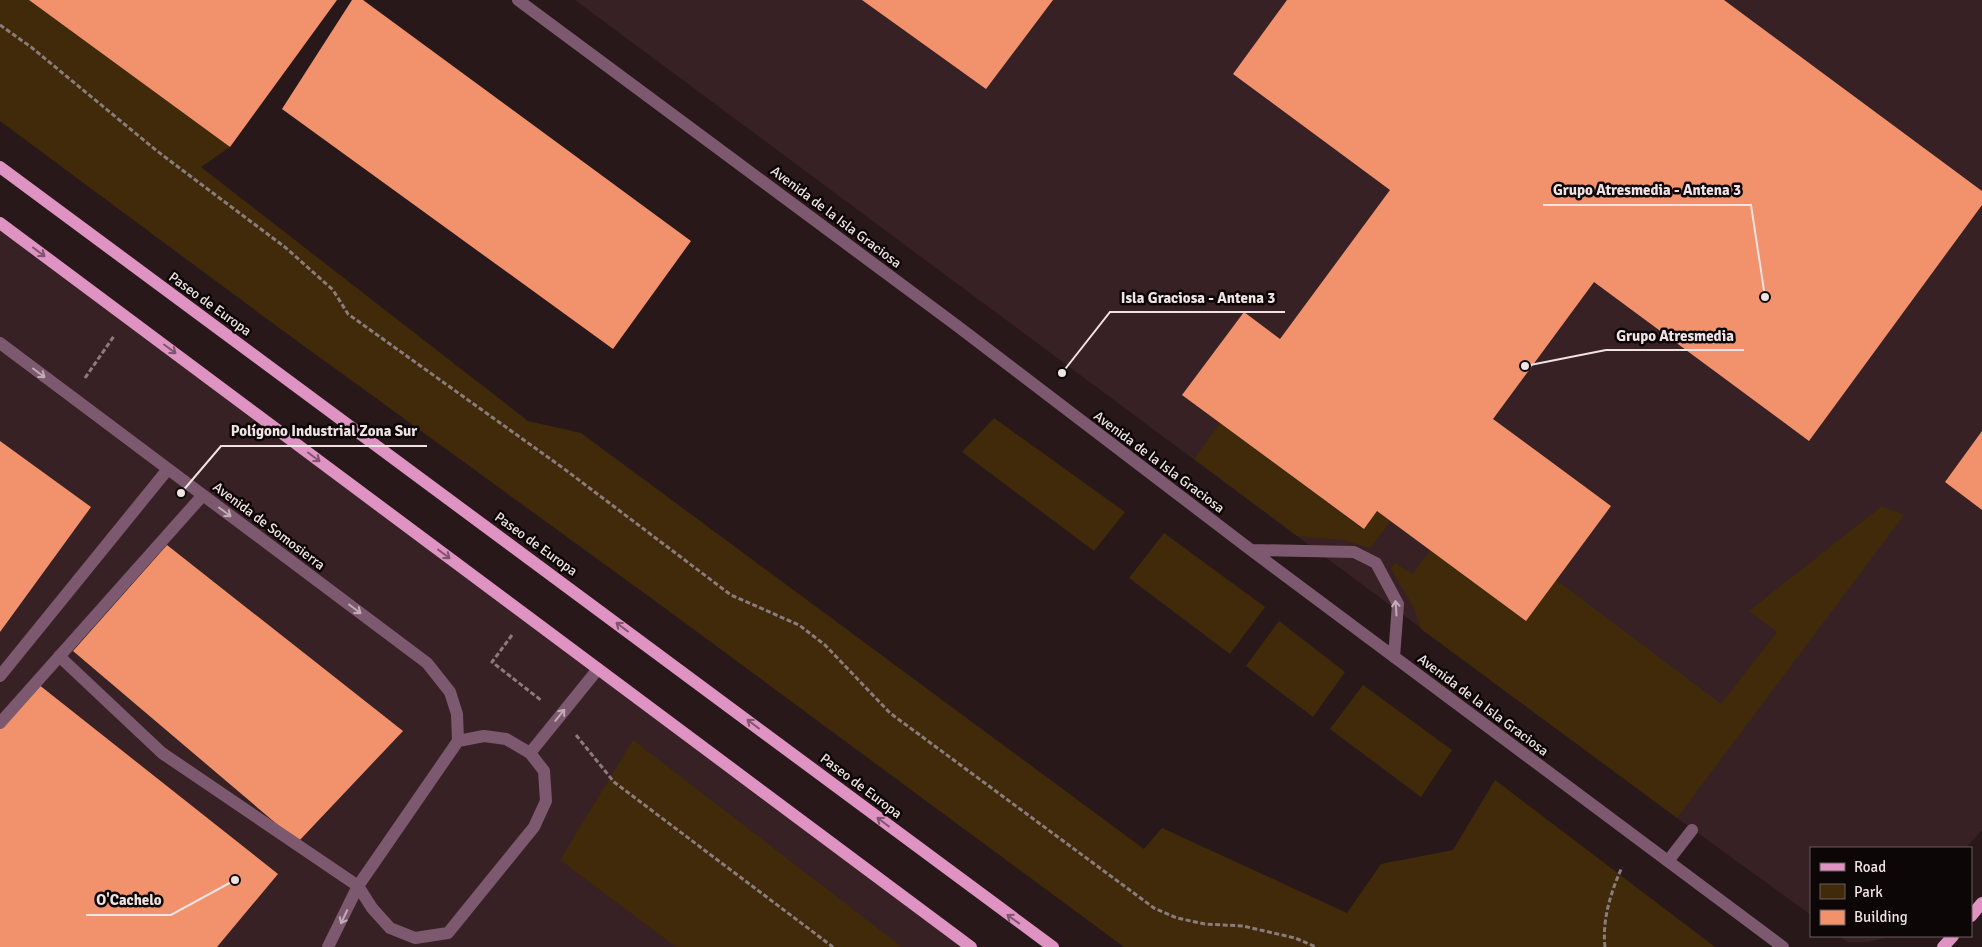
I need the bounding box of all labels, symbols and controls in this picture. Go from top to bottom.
street label: Avenida de la Isla Graciosa [767,162,905,272]
callout: Grupo Atresmedia - Antena 3 [1543,175,1751,205]
text: Grupo Atresmedia - Antena 3 [1553,181,1741,199]
one-way arrow [32,247,45,258]
street label: Paseo de Europa [165,268,255,340]
callout: Isla Graciosa - Antena 3 [1110,282,1285,312]
text: Isla Graciosa - Antena 3 [1121,289,1275,307]
callout: Grupo Atresmedia [1606,320,1744,350]
text: Grupo Atresmedia [1616,327,1734,345]
one-way arrow [163,344,177,354]
one-way arrow [32,367,45,378]
street label: Avenida de la Isla Graciosa [1090,407,1228,517]
callout: Polígono Industrial Zona Sur [221,416,427,446]
text: Polígono Industrial Zona Sur [231,422,417,440]
one-way arrow [307,451,320,462]
street label: Avenida de Somosierra [210,478,328,574]
one-way arrow [218,507,232,517]
street label: Paseo de Europa [491,508,581,580]
one-way arrow [437,548,450,559]
one-way arrow [1392,601,1401,617]
one-way arrow [348,604,362,614]
one-way arrow [615,622,629,632]
street label: Avenida de la Isla Graciosa [1414,650,1552,760]
one-way arrow [555,709,566,722]
one-way arrow [746,719,760,729]
street label: Paseo de Europa [817,750,905,822]
one-way arrow [877,816,890,827]
legend [1810,847,1972,937]
text: Road [1854,858,1886,876]
text: Park [1854,883,1883,901]
callout: O'Cachelo [86,885,171,915]
text: O'Cachelo [96,891,162,909]
text: Building [1854,908,1908,926]
one-way arrow [339,909,348,924]
one-way arrow [1006,914,1020,924]

